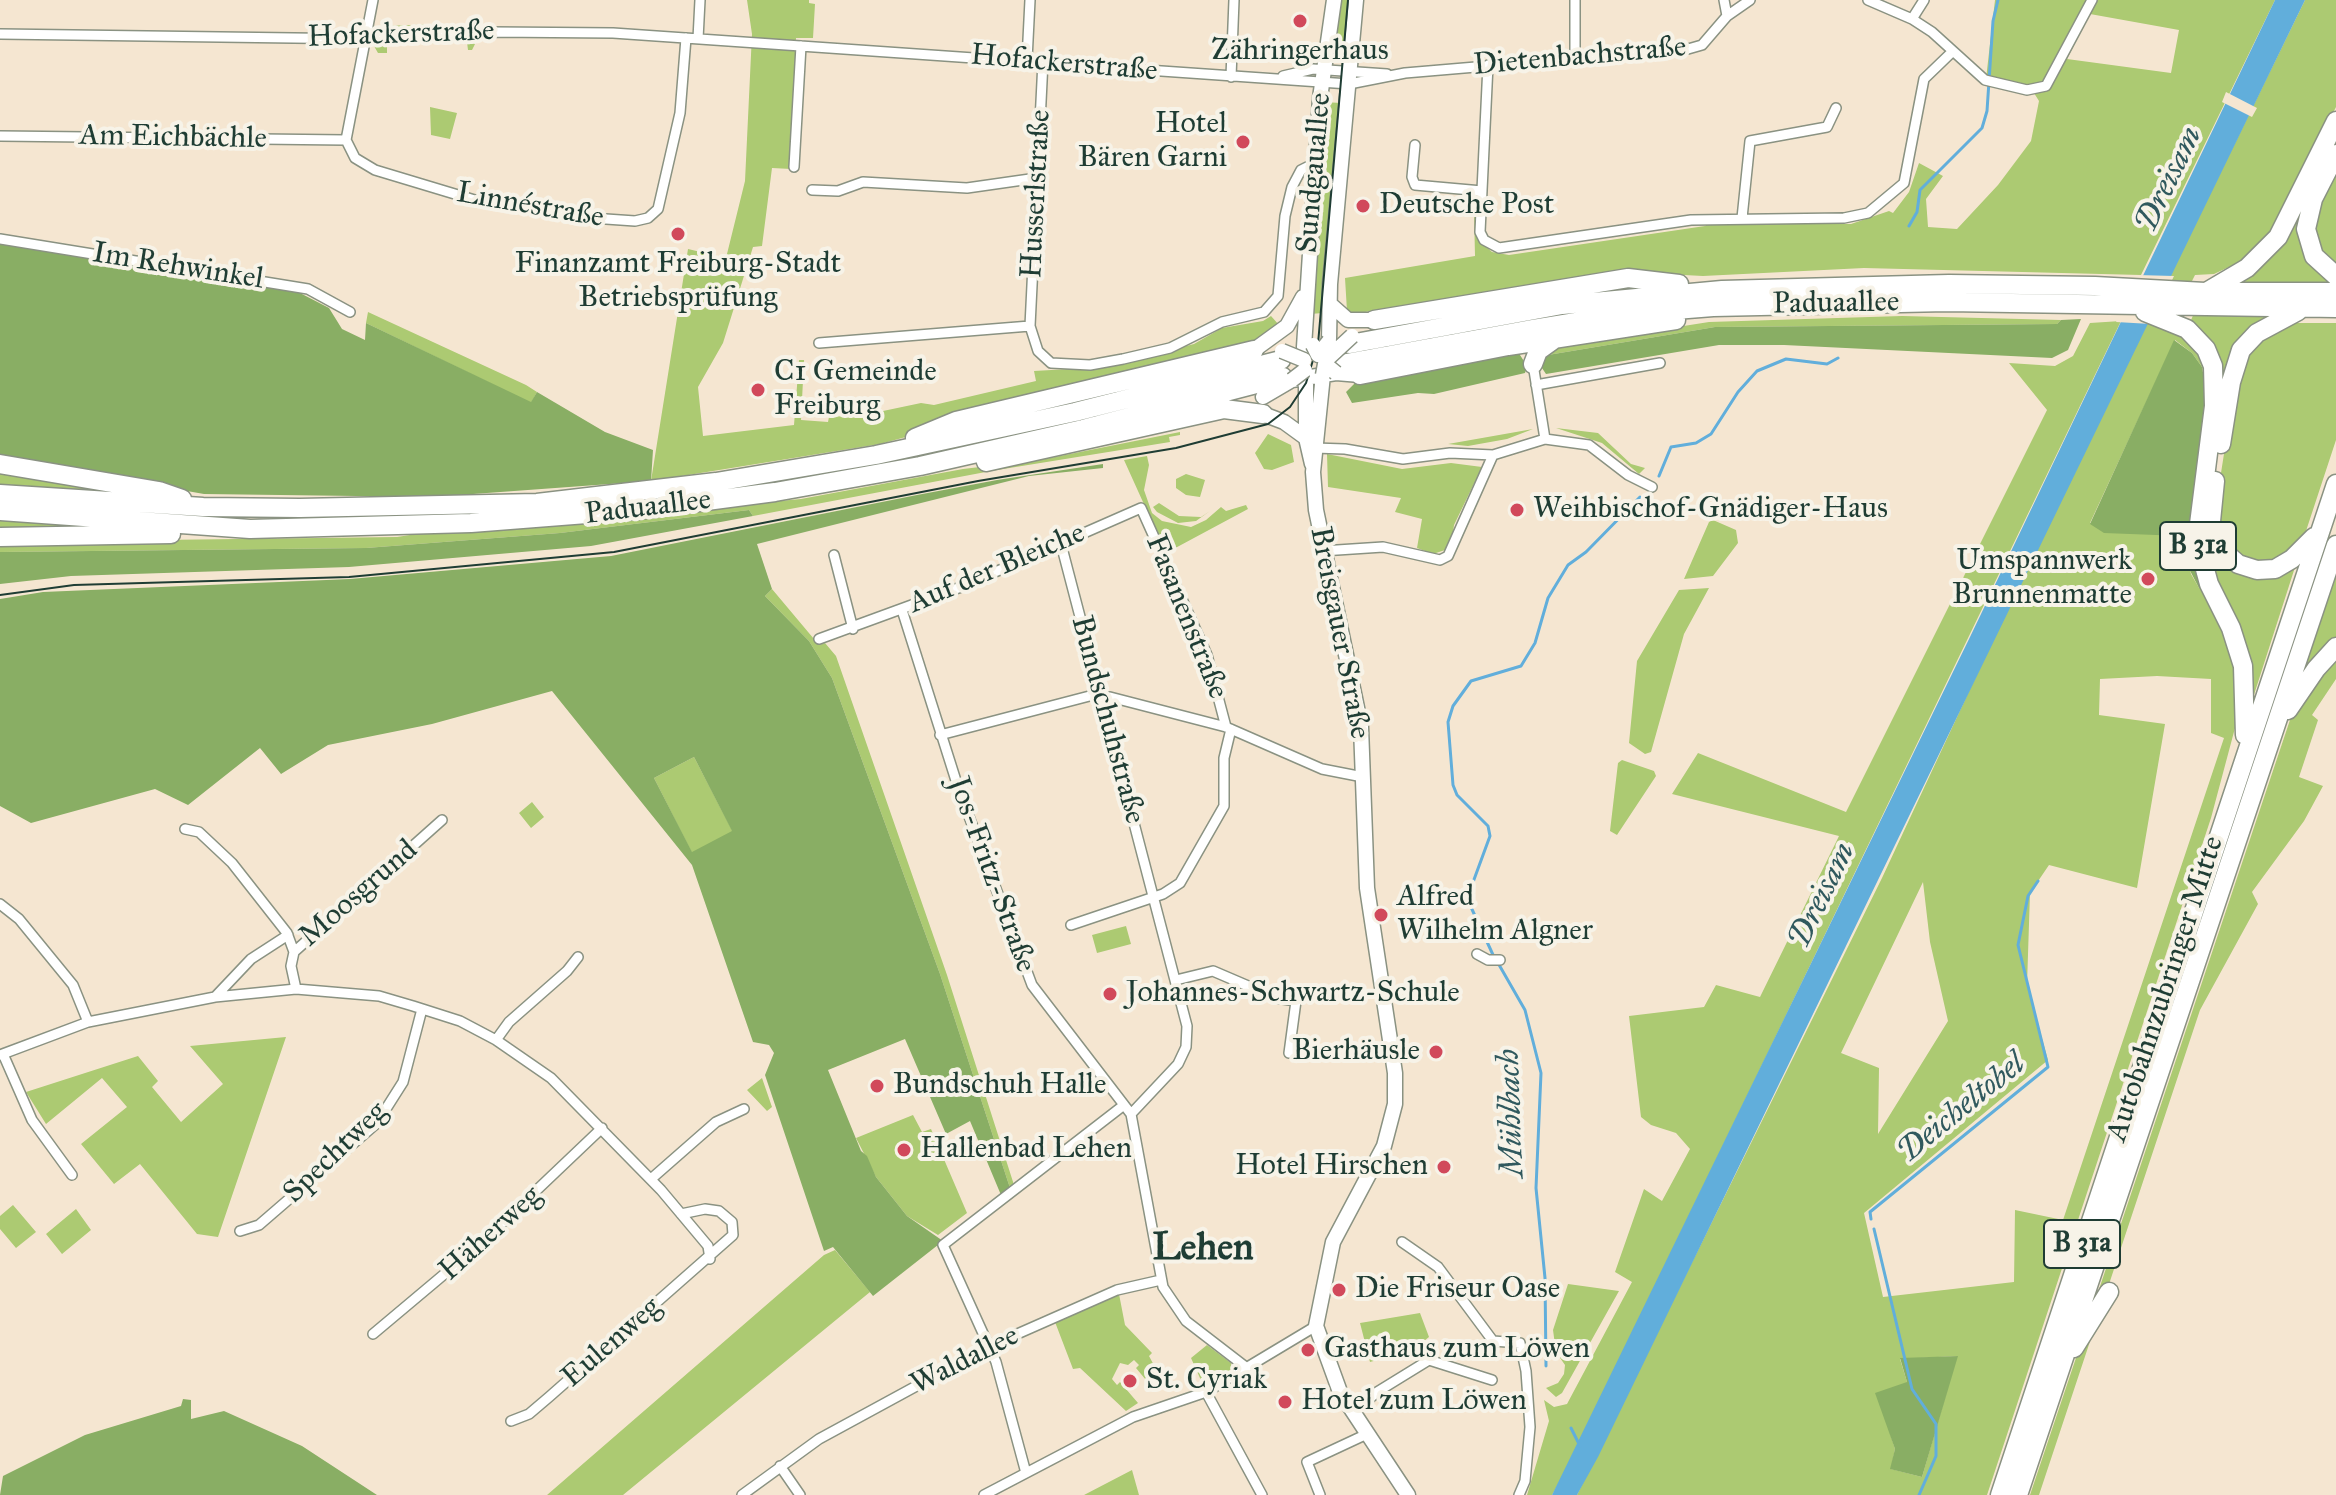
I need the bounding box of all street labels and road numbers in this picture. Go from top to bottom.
street label: Hofackerstraße [307,14,495,56]
street label: Dietenbachstraße [1472,30,1688,84]
street label: Hofackerstraße [969,38,1159,90]
street label: Sundgauallee [1290,91,1340,255]
street label: Husserlstraße [1015,109,1059,279]
street label: Am Eichbächle [79,118,267,158]
street label: Linnéstraße [454,175,606,237]
street label: Im Rehwinkel [90,236,266,298]
street label: Paduaallee [1772,285,1900,323]
street label: Paduaallee [583,482,713,534]
street label: Auf der Bleiche [903,516,1091,622]
road number: B 31a [2160,522,2236,570]
street label: Breisgauer Straße [1301,524,1377,742]
street label: Fasanenstraße [1137,530,1235,704]
street label: Bundschuhstraße [1062,612,1152,828]
street label: Jos-Fritz-Straße [939,773,1043,977]
street label: Autobahnzubringer Mitte [2100,832,2232,1146]
street label: Moosgrund [293,833,425,955]
street label: Spechtweg [277,1095,395,1211]
street label: Häherweg [432,1179,550,1289]
road number: B 31a [2044,1220,2120,1268]
street label: Eulenweg [555,1290,669,1396]
street label: Waldallee [905,1318,1025,1404]

